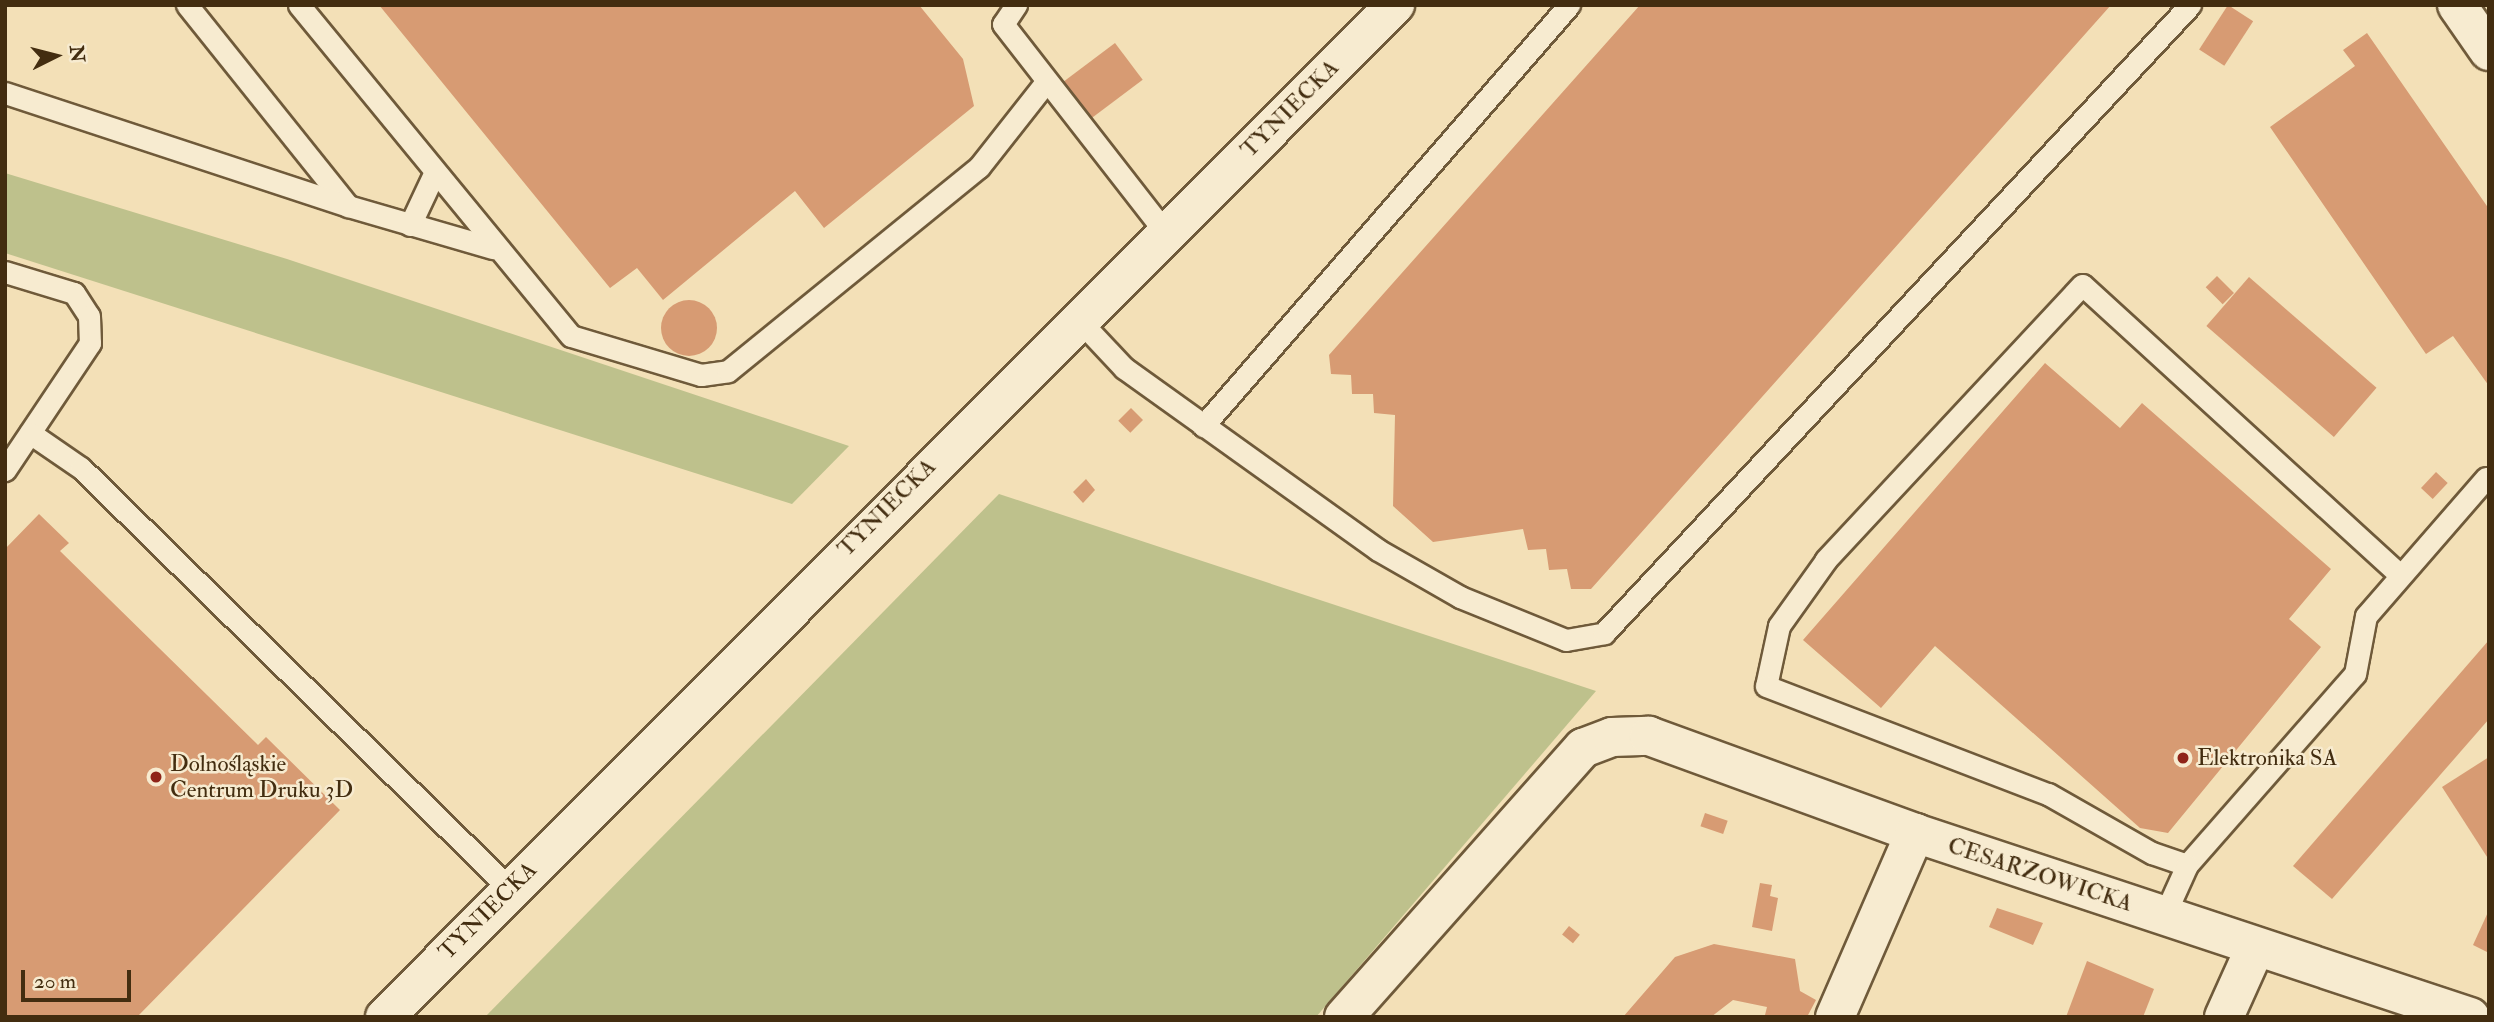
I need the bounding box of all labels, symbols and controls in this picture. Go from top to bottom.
north arrow [21,21,91,91]
text: N [64,44,90,64]
street label: TYNIECKA [1235,54,1345,164]
street label: TYNIECKA [832,453,942,563]
place label: Elektronika SA [2197,744,2337,772]
place label: Dolnośląskie Centrum Druku 3D [170,750,353,804]
marker: Elektronika SA [2175,750,2191,766]
marker: Dolnośląskie Centrum Druku 3D [148,769,164,785]
street label: CESARZOWICKA [1944,832,2136,918]
street label: TYNIECKA [433,856,543,966]
scale bar [24,956,135,1000]
text: 20 m [34,968,76,995]

